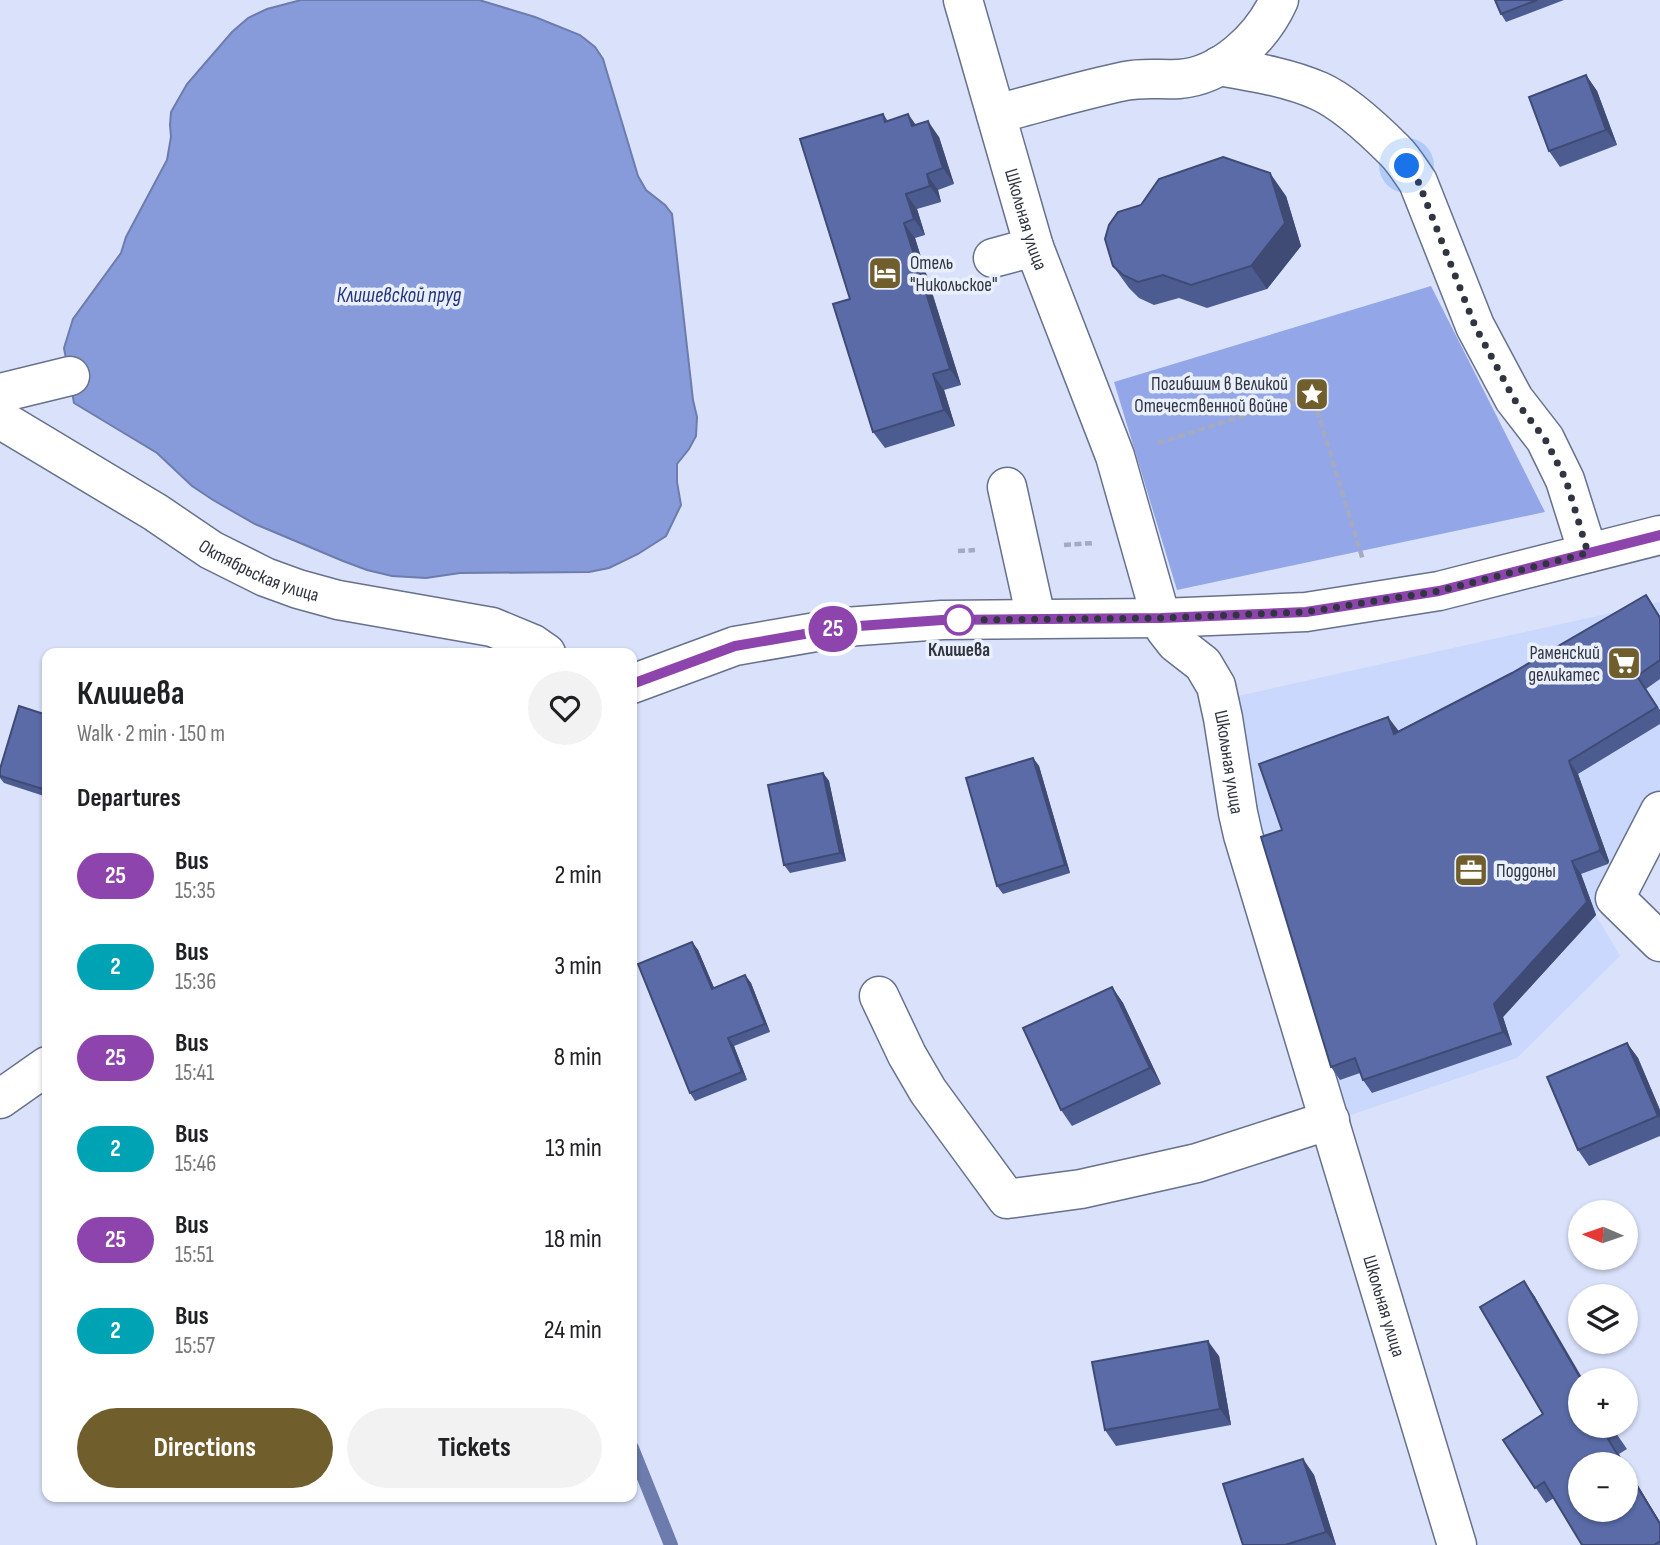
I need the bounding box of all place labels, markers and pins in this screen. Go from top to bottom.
place label: Отель "Никольское" [910,252,997,297]
hotel icon: Отель "Никольское" [866,254,904,292]
place label: Погибшим в Великой Отечественной войне [1134,373,1288,418]
place icon: Погибшим в Великой Отечественной войне [1293,375,1331,413]
marker: Клишева [944,605,974,635]
place label: Клишева [928,639,990,662]
place label: Раменский деликатес [1528,642,1600,687]
supermarket icon: Раменский деликатес [1605,644,1643,682]
office icon: Поддоны [1452,851,1490,889]
place label: Поддоны [1496,860,1556,883]

